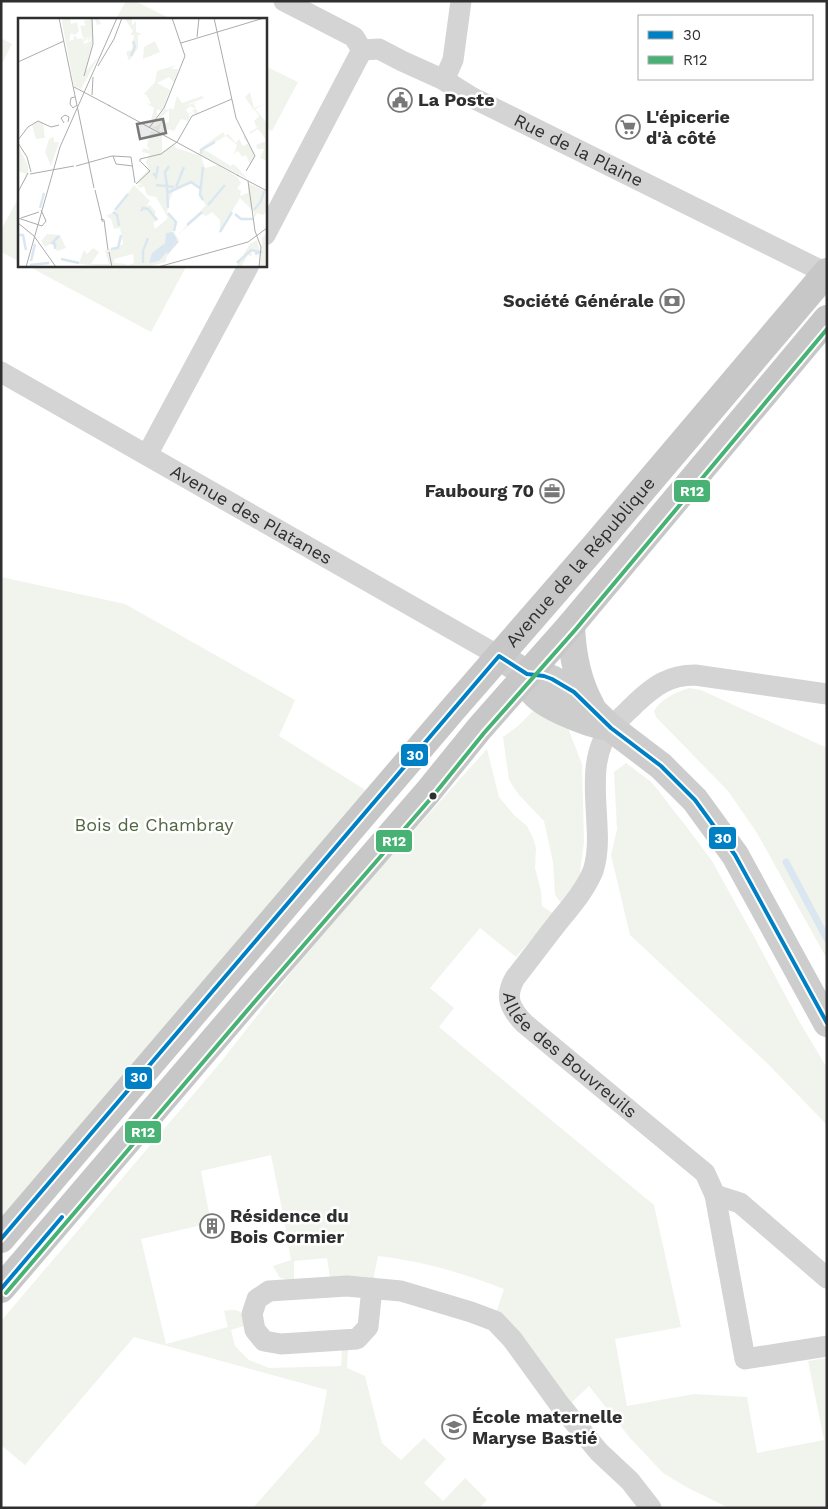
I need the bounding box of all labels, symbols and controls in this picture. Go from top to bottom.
legend [638,15,813,80]
inset map [18,18,266,266]
text: 30 [683,26,701,44]
text: R12 [683,51,708,69]
public building icon: La Poste [387,87,413,113]
place label: La Poste [418,89,495,110]
place label: L'épicerie d'à côté [646,106,730,148]
street label: Rue de la Plaine [511,109,647,191]
supermarket icon: L'épicerie d'à côté [615,114,641,140]
bank icon: Société Générale [659,288,685,314]
place label: Société Générale [503,290,654,311]
street label: Avenue des Platanes [167,460,336,569]
street label: Avenue de la République [501,472,659,651]
office icon: Faubourg 70 [539,478,565,504]
line badge: R12 [673,479,711,503]
place label: Faubourg 70 [425,480,534,501]
text: R12 [680,483,704,499]
line badge: 30 [400,743,429,767]
text: 30 [406,747,424,763]
unlabelled marker [428,791,438,801]
park label: Bois de Chambray [75,814,234,835]
line badge: 30 [708,826,737,850]
line badge: R12 [375,829,413,853]
text: 30 [714,830,732,846]
text: R12 [382,833,406,849]
street label: Allée des Bouvreuils [499,991,641,1122]
line badge: 30 [124,1066,153,1090]
text: 30 [130,1069,148,1085]
line badge: R12 [124,1120,162,1144]
text: R12 [131,1124,155,1140]
place label: Résidence du Bois Cormier [230,1205,349,1247]
building icon: Résidence du Bois Cormier [199,1213,225,1239]
place label: École maternelle Maryse Bastié [472,1406,622,1448]
school or university icon: École maternelle Maryse Bastié [441,1414,467,1440]

